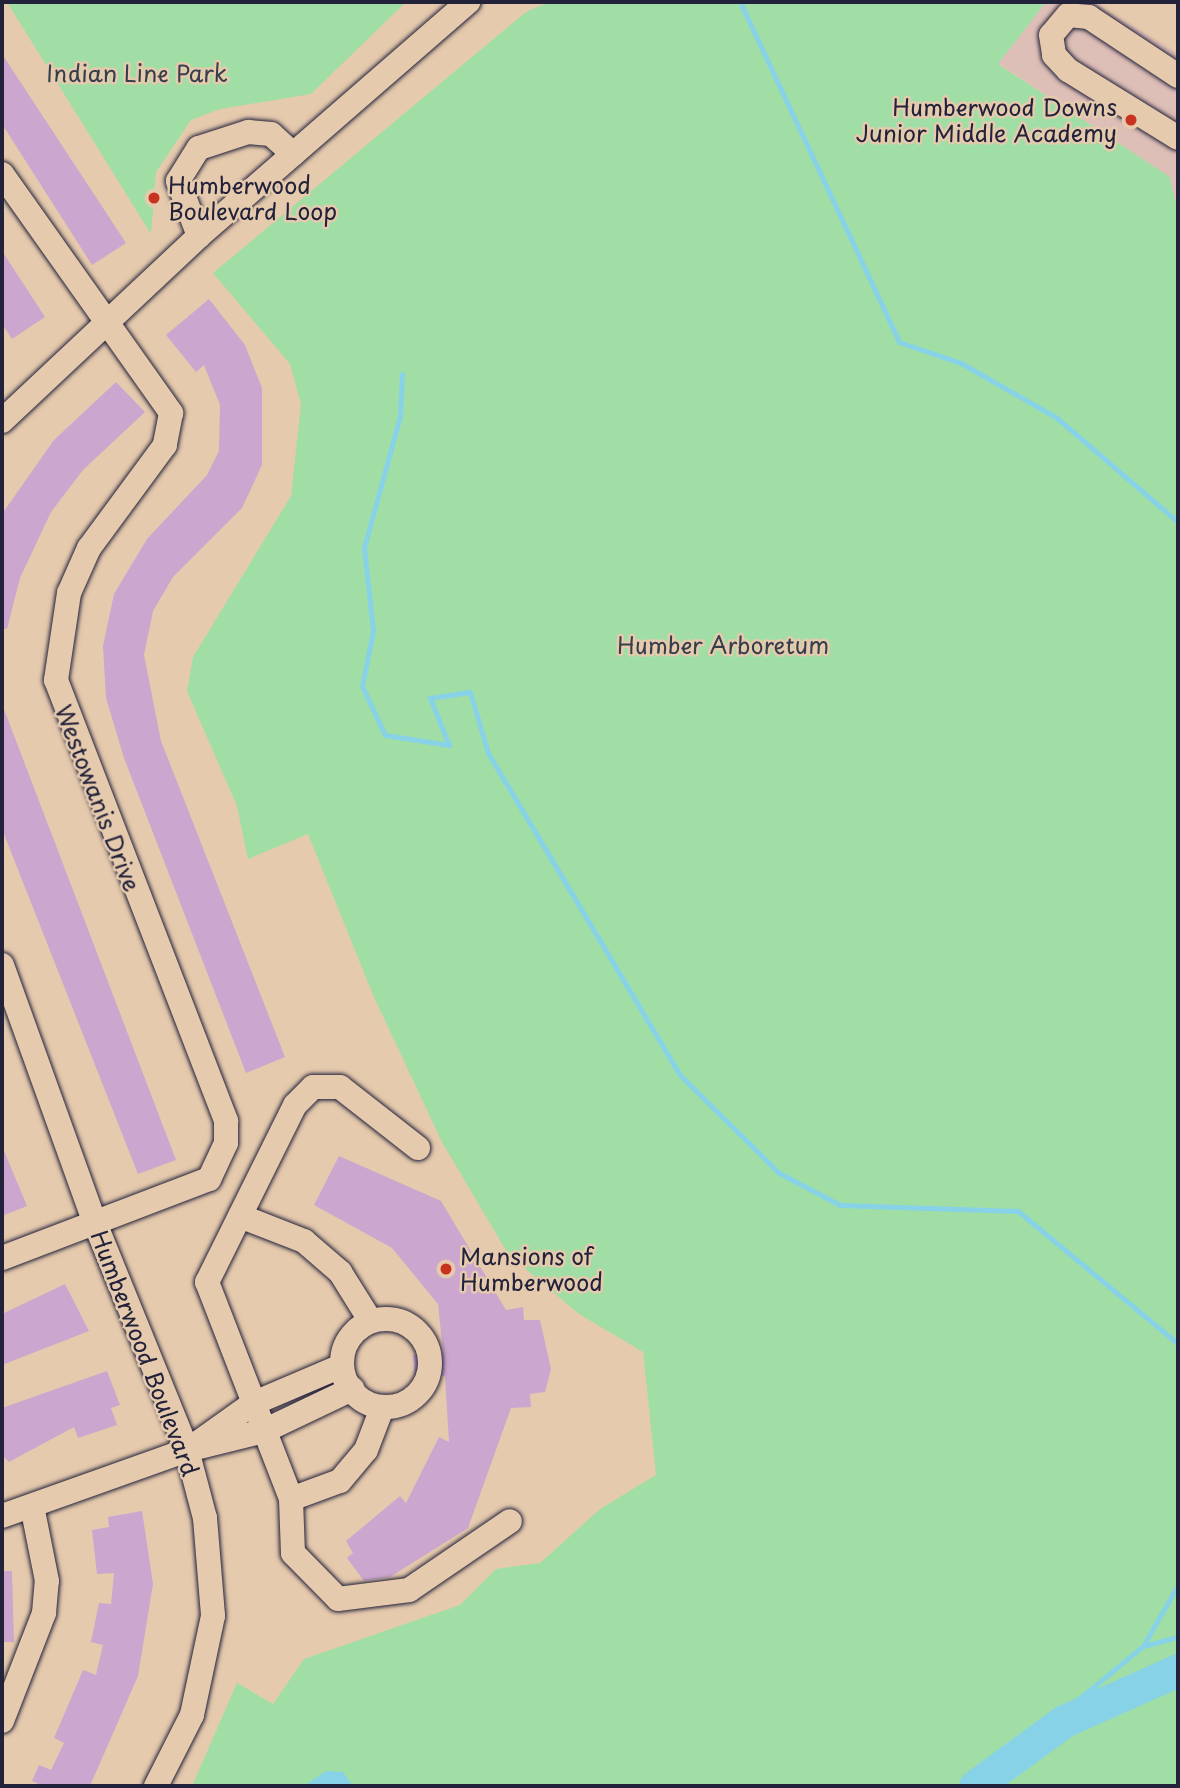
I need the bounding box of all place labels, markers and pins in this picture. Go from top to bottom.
place label: Humberwood Downs Junior Middle Academy [854,93,1117,147]
marker: Humberwood Downs Junior Middle Academy [1123,112,1139,128]
place label: Humberwood Boulevard Loop [168,171,338,225]
marker: Humberwood Boulevard Loop [146,190,162,206]
place label: Mansions of Humberwood [460,1242,603,1296]
marker: Mansions of Humberwood [438,1261,454,1277]

